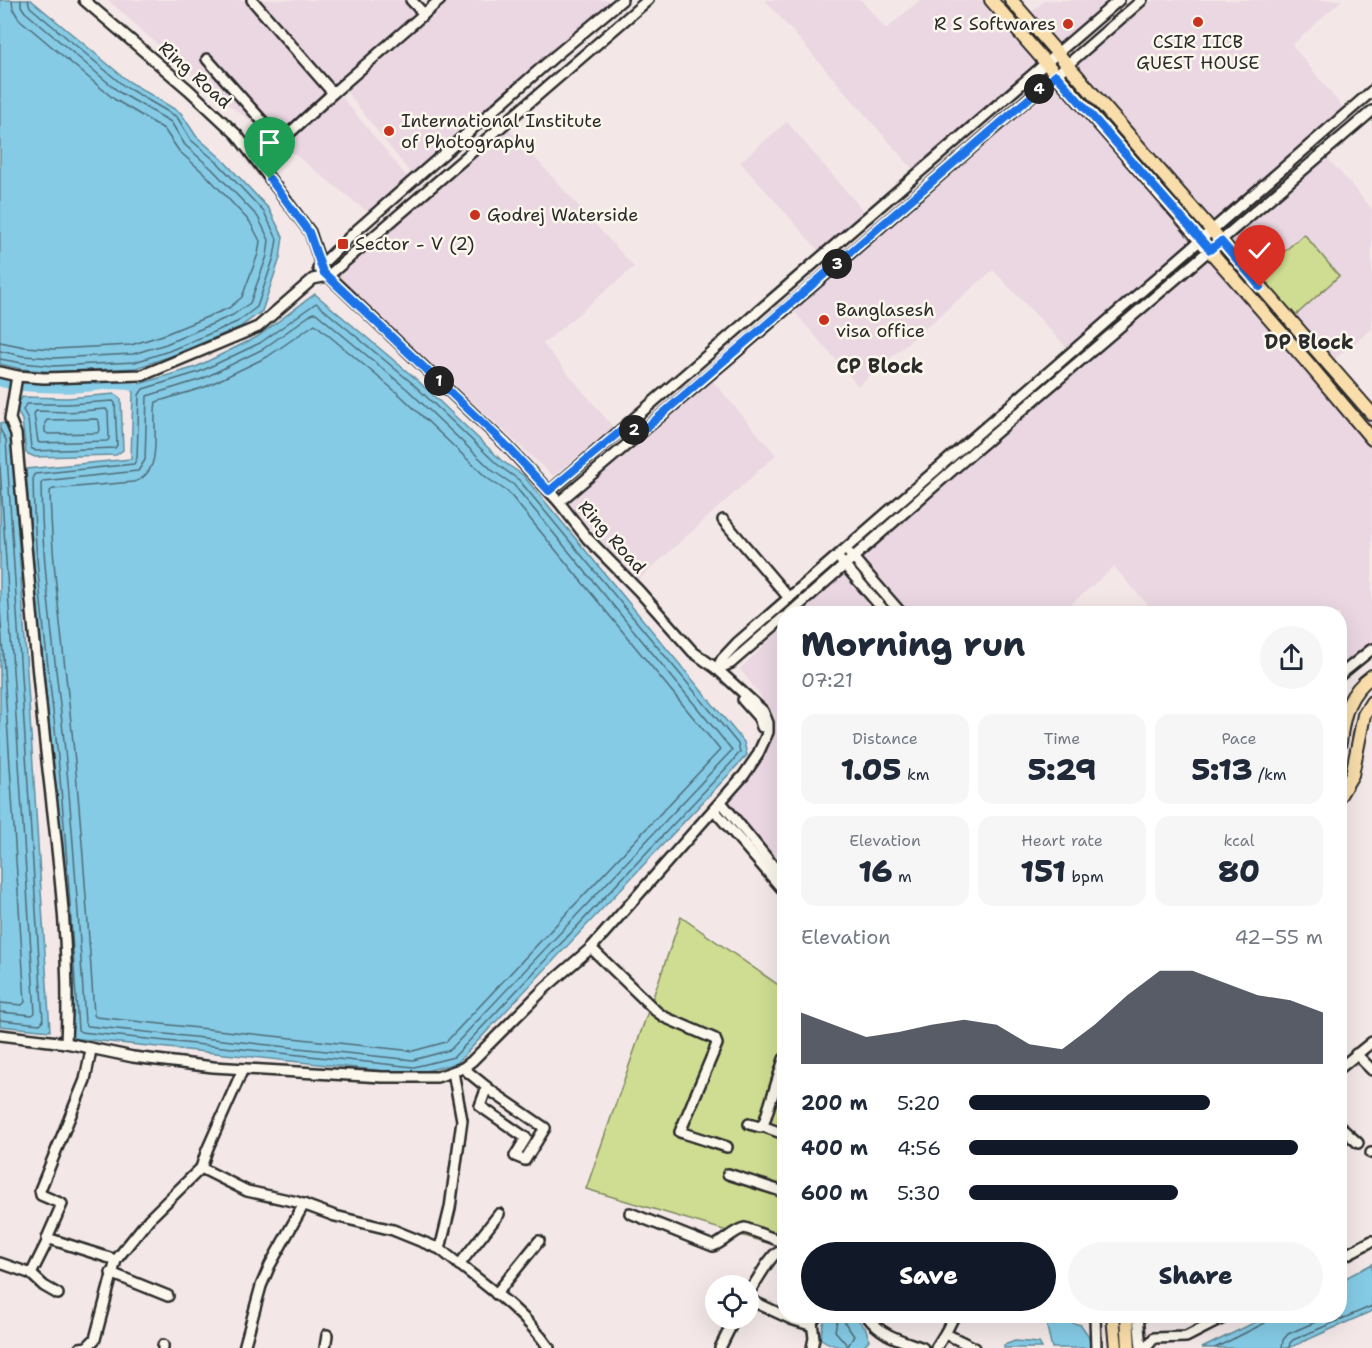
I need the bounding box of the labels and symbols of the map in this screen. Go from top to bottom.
place label: R S Softwares [934,12,1056,36]
marker: CSIR IICB GUEST HOUSE [1191,15,1205,29]
marker: R S Softwares [1061,17,1075,31]
place label: CSIR IICB GUEST HOUSE [1136,30,1260,75]
street label: Ring Road [153,36,237,114]
pin: 4 [1024,74,1054,104]
place label: International Institute of Photography [401,109,602,154]
pin [244,117,295,179]
marker: International Institute of Photography [382,124,396,138]
place label: Godrej Waterside [487,203,638,227]
marker: Godrej Waterside [468,208,482,222]
pin [1234,225,1285,287]
place label: Sector - V (2) [355,232,474,256]
marker: Sector - V (2) [336,237,350,251]
pin: 3 [822,249,852,279]
place label: Banglasesh visa office [836,298,934,343]
marker: Banglasesh visa office [817,313,831,327]
district label: DP Block [1264,329,1354,355]
district label: CP Block [836,353,924,379]
pin: 1 [424,366,454,396]
pin: 2 [619,415,649,445]
street label: Ring Road [573,495,651,579]

